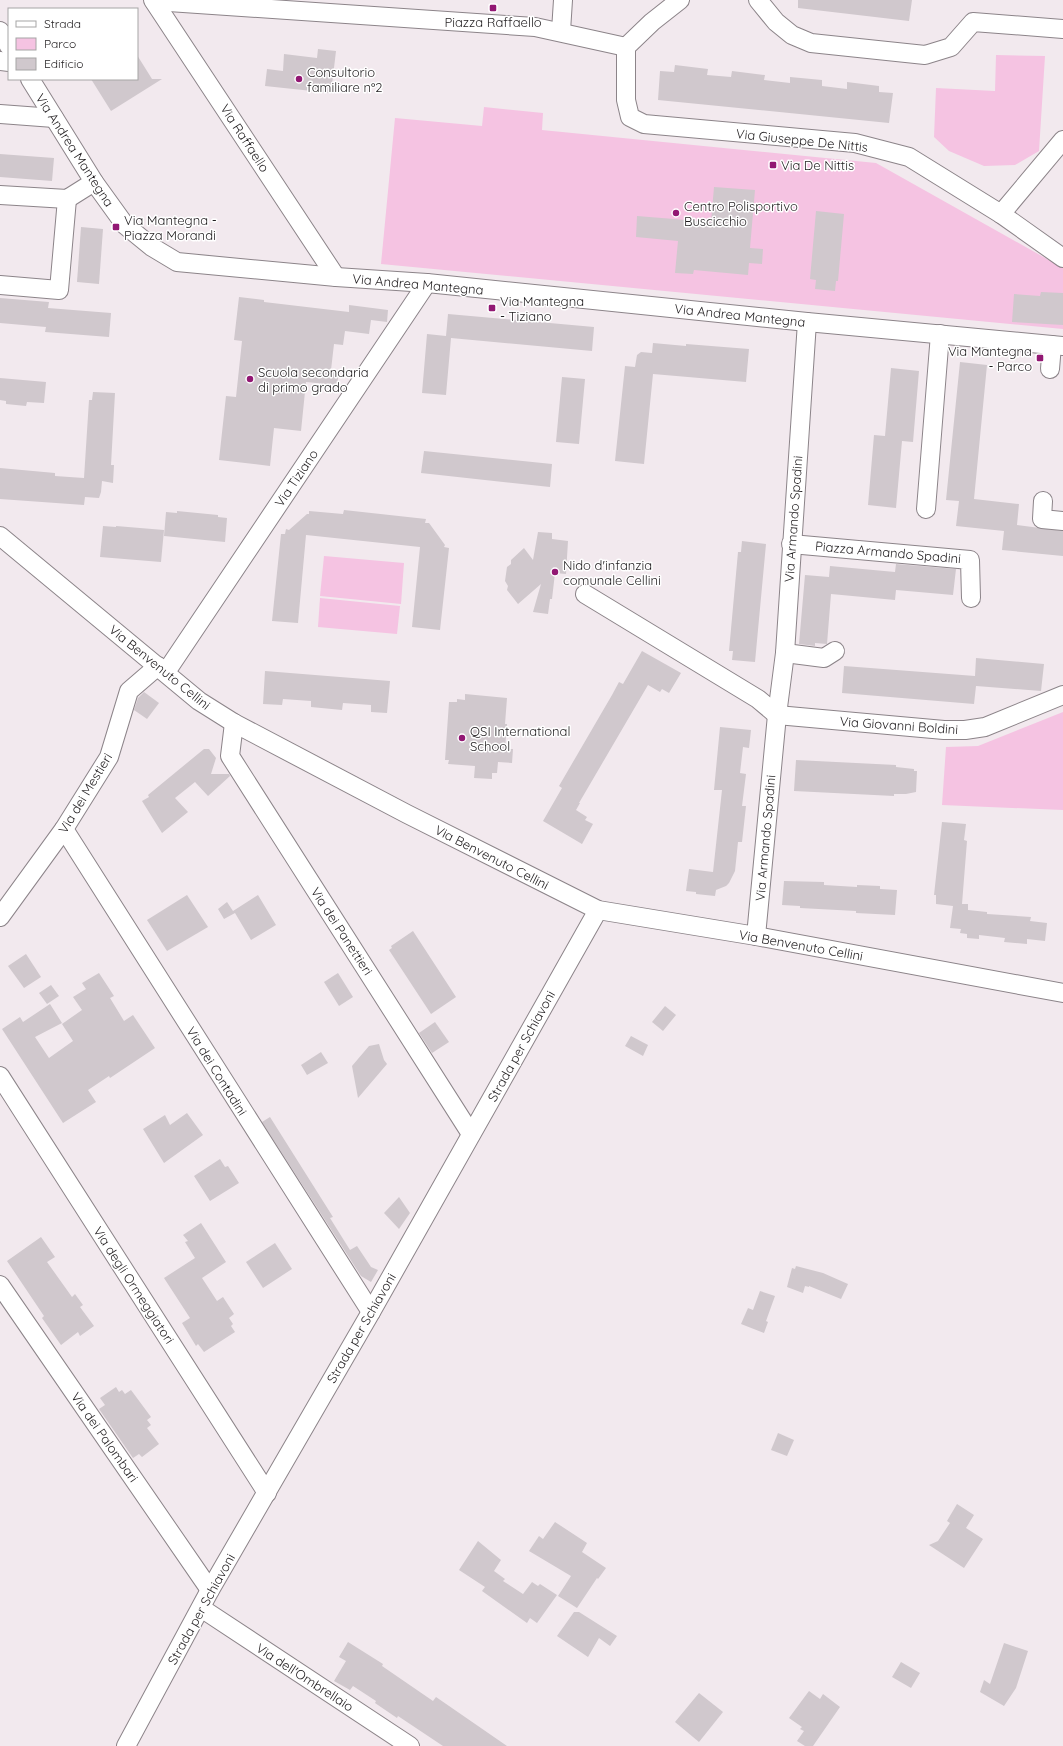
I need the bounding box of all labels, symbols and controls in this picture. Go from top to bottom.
marker: Piazza Raffaello [488,3,498,13]
legend [8,8,138,80]
place label: Piazza Raffaello [444,14,542,30]
text: Strada [44,16,81,31]
text: Parco [44,36,76,51]
text: Edificio [44,56,84,71]
place label: Consultorio familiare n°2 [307,64,383,95]
marker: Consultorio familiare n°2 [294,74,304,84]
street label: Via Andrea Mantegna [32,91,118,209]
street label: Via Raffaello [217,101,273,175]
street label: Via Giuseppe De Nittis [735,125,869,155]
place label: Via De Nittis [781,157,854,173]
marker: Via De Nittis [768,160,778,170]
place label: Centro Polisportivo Buscicchio [684,198,798,229]
marker: Centro Polisportivo Buscicchio [671,208,681,218]
place label: Via Mantegna - Piazza Morandi [124,212,217,243]
marker: Via Mantegna - Piazza Morandi [111,222,121,232]
street label: Via Andrea Mantegna [352,270,484,298]
place label: Via Mantegna - Tiziano [500,293,584,324]
street label: Via Andrea Mantegna [674,300,806,330]
marker: Via Mantegna - Tiziano [487,303,497,313]
place label: Via Mantegna - Parco [948,343,1032,374]
marker: Via Mantegna - Parco [1035,353,1045,363]
place label: Scuola secondaria di primo grado [258,364,369,395]
marker: Scuola secondaria di primo grado [245,374,255,384]
street label: Via Tiziano [271,446,321,510]
street label: Via Armando Spadini [781,455,805,583]
street label: Piazza Armando Spadini [814,538,962,566]
place label: Nido d'infanzia comunale Cellini [563,557,661,588]
marker: Nido d'infanzia comunale Cellini [550,567,560,577]
street label: Via Benvenuto Cellini [106,621,214,713]
street label: Via Giovanni Boldini [839,713,959,737]
place label: QSI International School [470,723,570,754]
marker: QSI International School [457,733,467,743]
street label: Via dei Mestieri [55,750,115,836]
street label: Via Armando Spadini [752,774,778,902]
street label: Via Benvenuto Cellini [432,821,552,893]
street label: Via dei Panettieri [308,884,376,978]
street label: Via Benvenuto Cellini [738,926,864,964]
street label: Strada per Schiavoni [484,988,558,1104]
street label: Via dei Contadini [183,1024,251,1118]
street label: Via degli Ormeggiatori [90,1223,178,1347]
street label: Strada per Schiavoni [323,1270,399,1386]
street label: Via dei Palombari [68,1389,142,1485]
street label: Strada per Schiavoni [164,1551,238,1667]
street label: Via dell'Ombrellaio [253,1640,357,1715]

